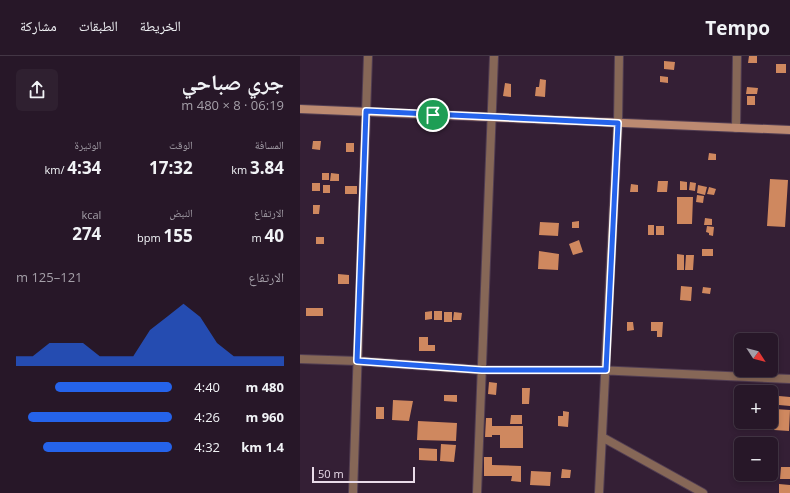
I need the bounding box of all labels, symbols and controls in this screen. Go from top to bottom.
text: Tempo [705,15,770,41]
text: مشاركة [20,16,57,35]
text: الطبقات [79,16,118,35]
text: الخريطة [140,16,181,35]
text: جري صباحي [182,66,284,96]
button: share [16,69,58,111]
text: 06:19 · 8 × 480 m [181,96,284,114]
pin [416,98,450,132]
icon: arrive [422,104,444,126]
text: الوتيرة [75,137,101,152]
text: الوقت [169,137,193,152]
text: المسافة [255,137,284,152]
text: 4:34 [67,156,101,179]
text: 17:32 [149,156,193,179]
text: 3.84 [250,156,284,179]
text: /km [44,162,67,177]
text: km [231,162,250,177]
text: النبض [169,205,193,220]
text: الارتفاع [254,205,284,220]
text: kcal [81,207,101,222]
text: 274 [72,222,101,245]
text: 155 [164,224,193,247]
text: 40 [265,224,284,247]
text: bpm [137,230,164,245]
text: m [252,230,265,245]
text: 121–125 m [16,268,83,286]
text: الارتفاع [249,268,284,286]
north arrow [734,333,778,377]
map controls [734,333,778,481]
text: 4:40 [194,378,220,396]
text: 480 m [246,378,284,396]
button: + [734,385,778,429]
text: 4:26 [194,408,220,426]
text: 960 m [246,408,284,426]
button: − [734,437,778,481]
text: 4:32 [194,438,220,456]
text: 1.4 km [241,438,284,456]
scale bar [312,465,415,484]
text: 50 m [318,466,344,481]

